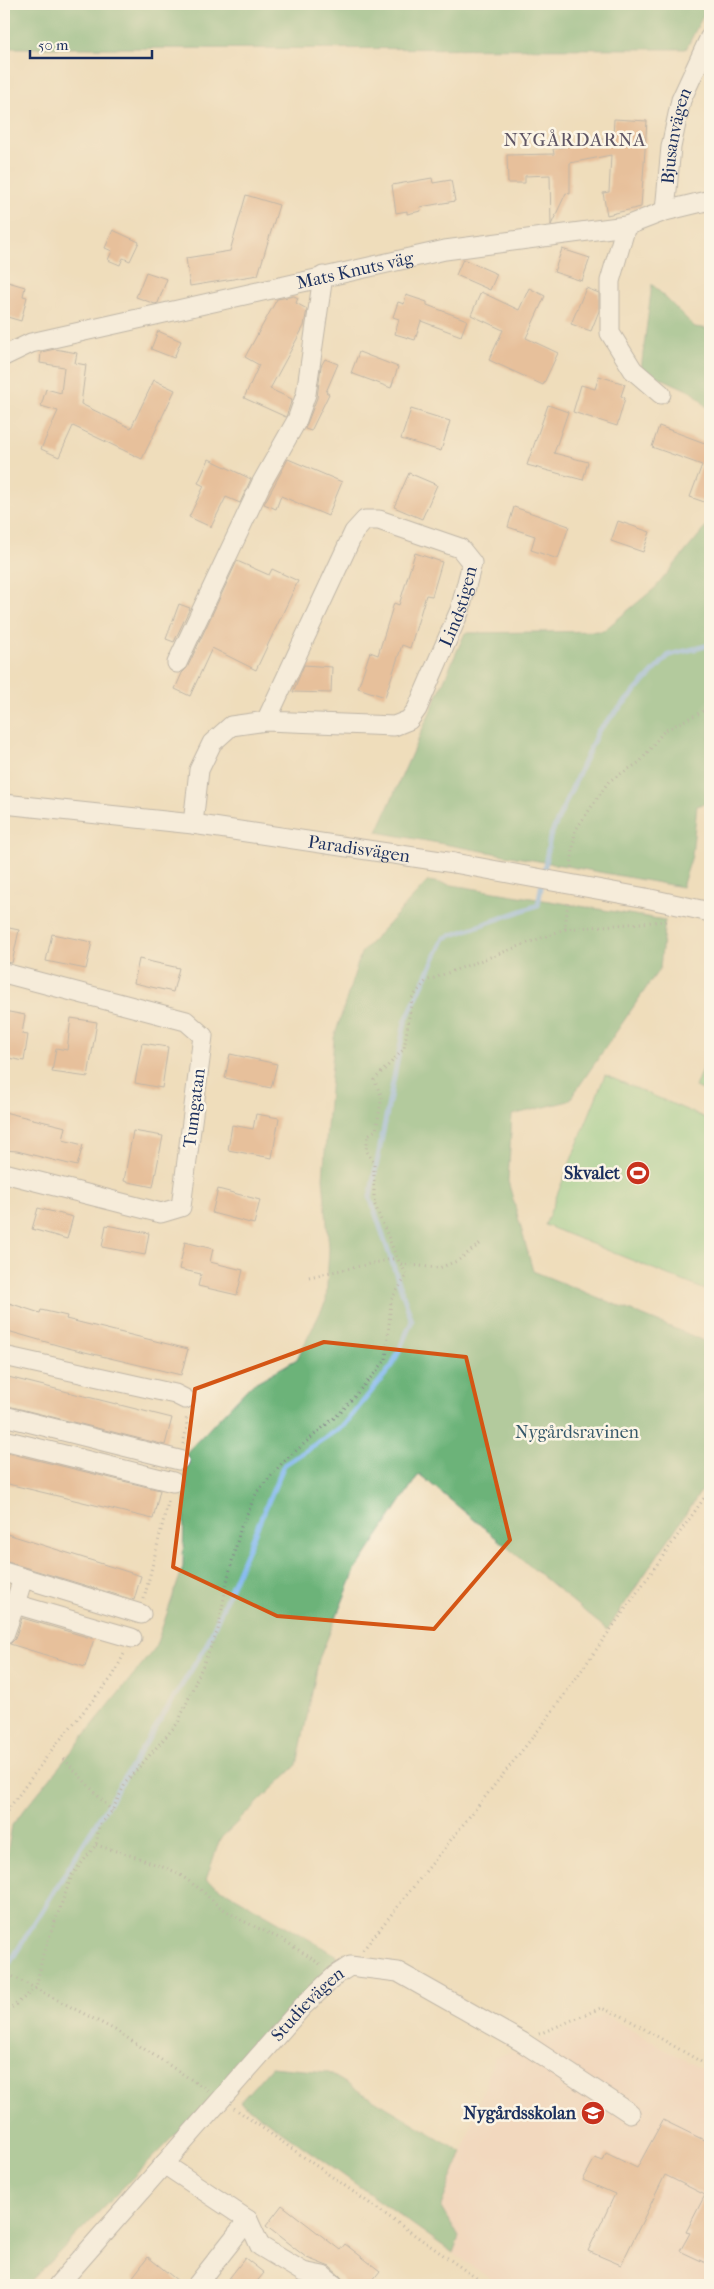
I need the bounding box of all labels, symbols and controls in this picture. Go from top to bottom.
scale bar [30,28,152,60]
text: 50 m [38,36,69,54]
street label: Bjusanvägen [658,84,696,185]
district label: NYGÅRDARNA [503,129,647,151]
street label: Mats Knuts väg [295,247,416,294]
street label: Lindstigen [435,563,482,650]
street label: Paradisvägen [307,831,412,867]
street label: Tumgatan [179,1067,210,1149]
sports icon: Skvalet [625,1160,651,1186]
place label: Skvalet [564,1163,621,1184]
park label: Nygårdsravinen [515,1422,640,1443]
street label: Studievägen [267,1962,349,2046]
school or university icon: Nygårdsskolan [580,2100,606,2126]
place label: Nygårdsskolan [463,2103,577,2124]

